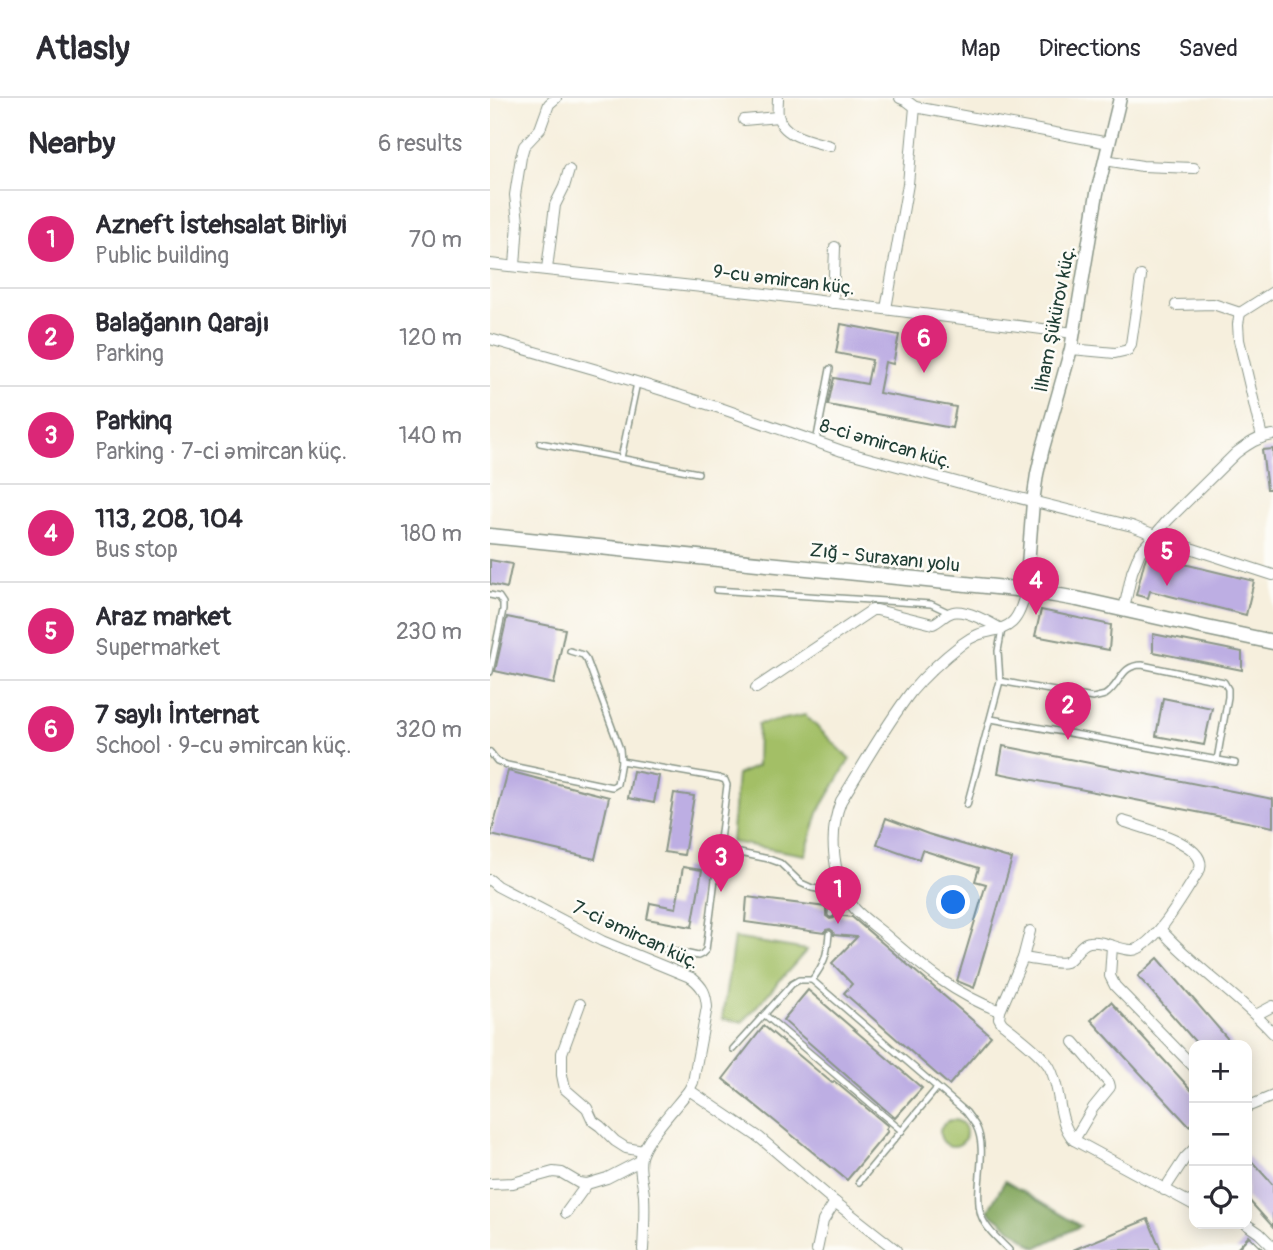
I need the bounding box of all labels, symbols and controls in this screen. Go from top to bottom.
text: Atlasly [35,28,130,69]
text: Map [961,34,1001,63]
text: Directions [1039,34,1140,63]
text: Saved [1178,34,1238,63]
text: Nearby [28,125,115,162]
text: 6 results [378,129,462,158]
text: Azneft İstehsalat Birliyi [95,209,346,241]
text: 1 [47,225,56,254]
text: 70 m [409,225,462,254]
text: Public building [95,241,229,270]
street label: İlham Şükürov küç. [1029,244,1081,394]
street label: 9-cu Əmircan küç. [711,259,856,301]
text: Balağanın Qarajı [95,307,269,339]
pin: 6 [901,315,947,373]
text: 2 [45,323,57,352]
text: 120 m [399,323,462,352]
text: Parking [95,339,164,368]
text: Parkinq [95,405,172,437]
street label: 8-ci Əmircan küç. [817,414,955,474]
text: 3 [45,421,57,450]
text: 140 m [399,421,462,450]
text: Parking · 7-ci Əmircan küç. [95,437,347,466]
text: 113, 208, 104 [95,503,243,535]
text: 4 [44,519,58,548]
text: 180 m [400,519,462,548]
pin: 5 [1144,528,1190,586]
text: Bus stop [95,535,178,564]
street label: Zığ - Suraxanı yolu [809,538,961,578]
pin: 4 [1013,557,1059,615]
text: Araz market [95,601,231,633]
text: 5 [45,617,57,646]
text: 230 m [396,617,462,646]
text: Supermarket [95,633,220,662]
pin: 2 [1045,682,1091,740]
text: 7 saylı İnternat [95,699,259,731]
text: 6 [44,715,58,744]
text: 320 m [395,715,462,744]
text: School · 9-cu Əmircan küç. [95,731,352,760]
pin: 3 [698,834,744,892]
pin: 1 [815,866,861,924]
your location [936,885,970,919]
street label: 7-ci Əmircan küç. [568,895,703,975]
map controls [1189,1040,1252,1229]
button: + [1189,1040,1252,1103]
button: − [1189,1103,1252,1166]
button: locate [1189,1166,1252,1229]

